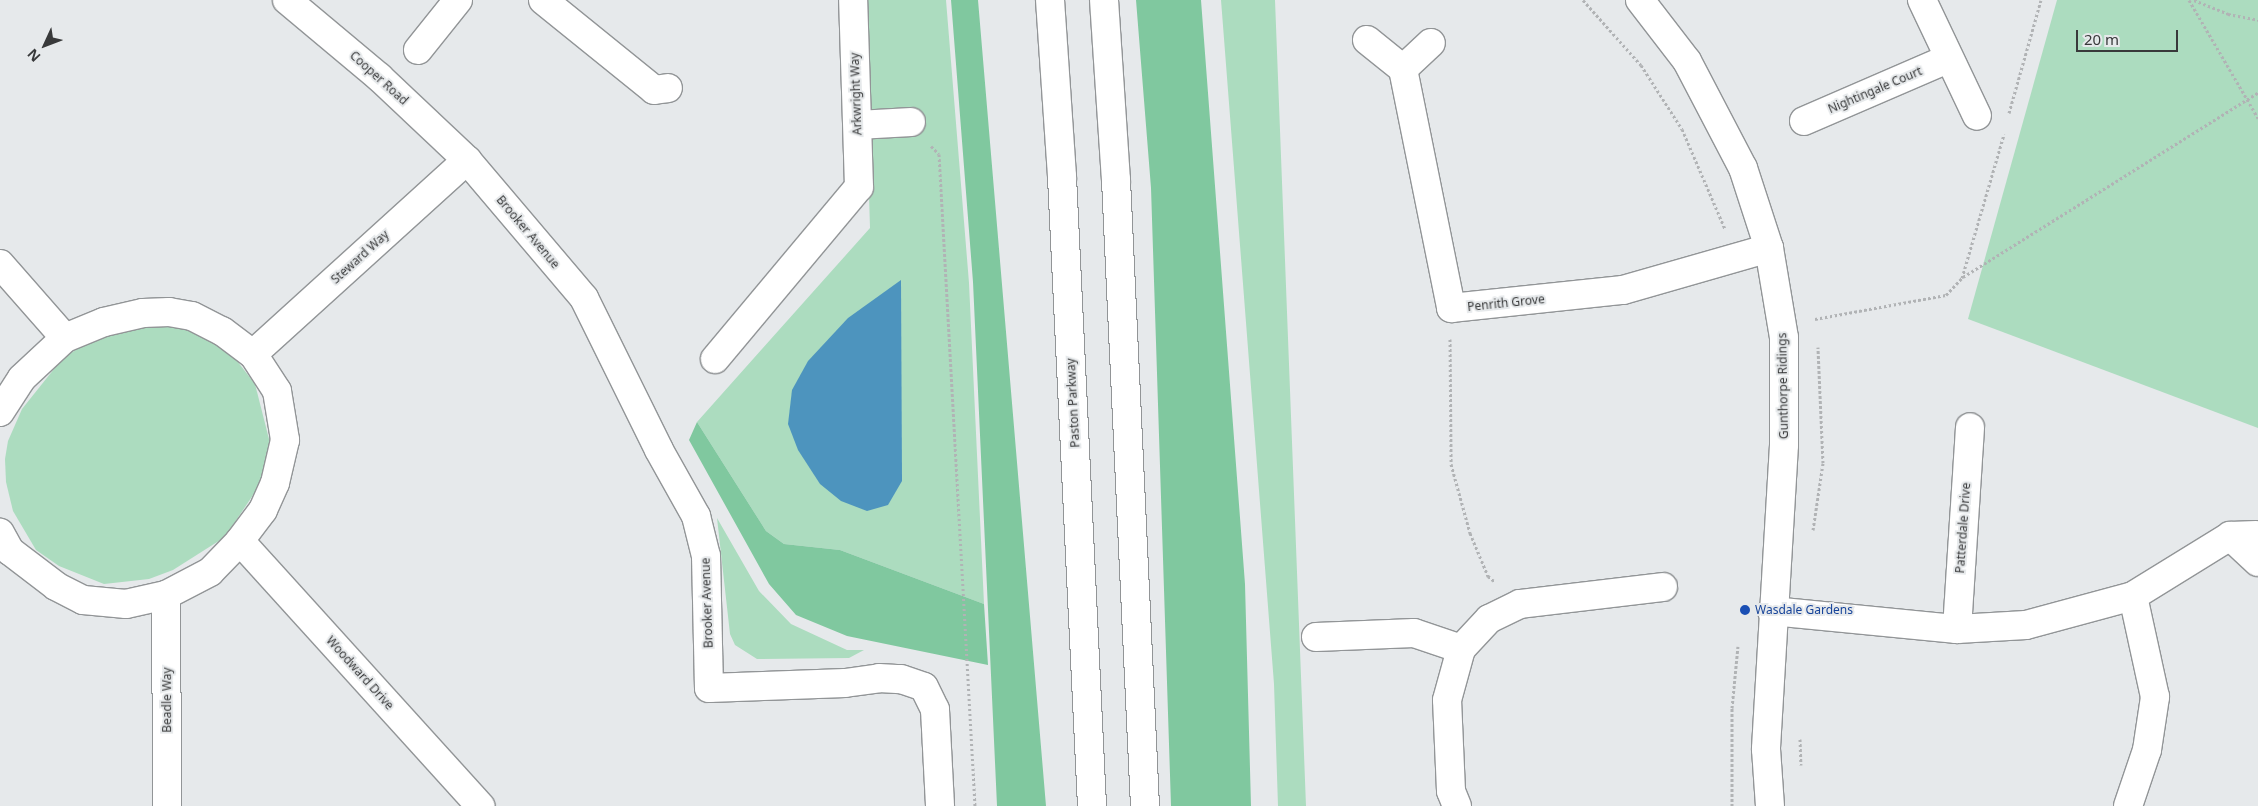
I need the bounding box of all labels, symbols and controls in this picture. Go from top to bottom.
north arrow [20,20,70,70]
scale bar [2078,20,2180,52]
text: 20 m [2084,29,2119,49]
text: N [23,45,45,66]
street label: Cooper Road [347,48,411,108]
street label: Arkwright Way [847,53,865,135]
street label: Nightingale Court [1826,64,1924,116]
street label: Brooker Avenue [493,193,563,271]
street label: Steward Way [328,227,392,287]
street label: Penrith Grove [1467,292,1545,314]
street label: Gunthorpe Ridings [1775,333,1791,439]
street label: Paston Parkway [1063,358,1083,448]
street label: Patterdale Drive [1953,482,1973,574]
street label: Brooker Avenue [698,558,716,648]
place label: Wasdale Gardens [1755,603,1853,617]
marker: Wasdale Gardens [1739,604,1751,616]
street label: Woodward Drive [323,633,397,713]
street label: Beadle Way [160,667,174,733]

